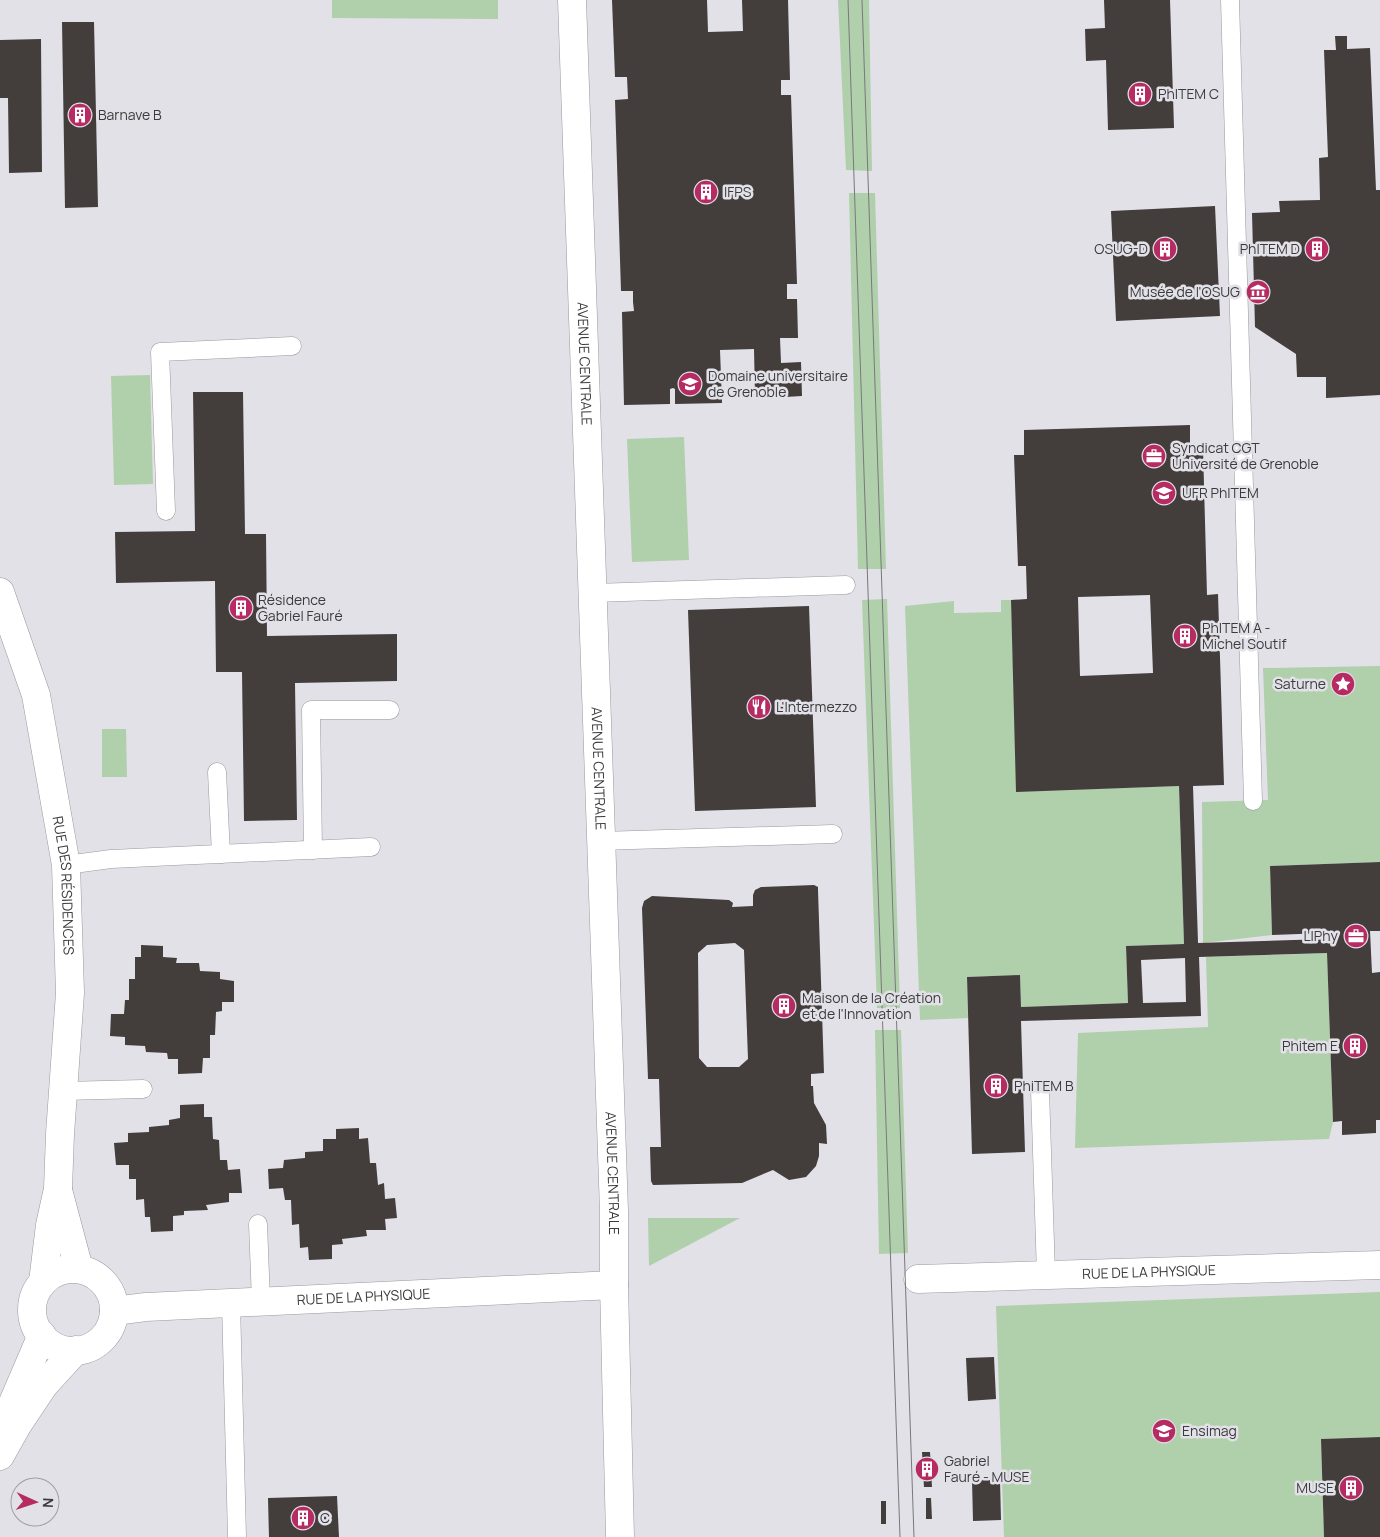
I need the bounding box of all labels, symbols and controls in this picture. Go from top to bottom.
building icon: PhITEM C [1127,81,1153,107]
place label: PhITEM C [1158,84,1219,103]
building icon: Barnave B [67,102,93,128]
place label: Barnave B [98,105,162,124]
building icon: IFPS [693,179,719,205]
place label: IFPS [724,182,752,201]
building icon: OSUG-D [1152,236,1178,262]
building icon: PhITEM D [1304,236,1330,262]
place label: OSUG-D [1094,239,1148,258]
place label: PhITEM D [1240,239,1300,258]
museum icon: Musée de l'OSUG [1245,279,1271,305]
place label: Musée de l'OSUG [1130,282,1240,301]
street label: AVENUE CENTRALE [573,302,597,426]
place label: Domaine universitaire de Grenoble [708,366,848,401]
school or university icon: Domaine universitaire de Grenoble [677,371,703,397]
place label: Syndicat CGT Université de Grenoble [1172,438,1319,473]
office icon: Syndicat CGT Université de Grenoble [1141,443,1167,469]
school or university icon: UFR PhITEM [1151,480,1177,506]
place label: UFR PhITEM [1182,483,1259,502]
place label: Résidence Gabriel Fauré [258,590,343,625]
building icon: Résidence Gabriel Fauré [228,595,254,621]
place label: PhITEM A - Michel Soutif [1202,618,1286,653]
building icon: PhITEM A - Michel Soutif [1172,623,1198,649]
place icon: Saturne [1330,671,1356,697]
place label: Saturne [1274,674,1326,693]
restaurant icon: L'Intermezzo [746,694,772,720]
place label: L'Intermezzo [776,697,857,716]
street label: AVENUE CENTRALE [588,707,611,831]
street label: RUE DES RÉSIDENCES [49,815,79,956]
office icon: LIPhy [1343,923,1369,949]
place label: LIPhy [1303,926,1339,945]
place label: Maison de la Création et de l'Innovation [802,988,941,1023]
building icon: Maison de la Création et de l'Innovation [771,993,797,1019]
building icon: Phitem E [1342,1033,1368,1059]
place label: Phitem E [1282,1036,1338,1055]
building icon: PhiTEM B [983,1073,1009,1099]
place label: PhiTEM B [1014,1076,1074,1095]
street label: AVENUE CENTRALE [602,1111,624,1235]
street label: RUE DE LA PHYSIQUE [1082,1260,1216,1283]
street label: RUE DE LA PHYSIQUE [296,1284,431,1309]
school or university icon: Ensimag [1151,1418,1177,1444]
place label: Ensimag [1182,1421,1237,1440]
place label: Gabriel Fauré - MUSE [944,1451,1029,1486]
building icon: Gabriel Fauré - MUSE [914,1456,940,1482]
building icon: MUSE [1338,1475,1364,1501]
north arrow [10,1477,60,1527]
place label: MUSE [1296,1478,1334,1497]
text: N [39,1497,58,1508]
building icon: C [290,1505,316,1531]
place label: C [320,1508,330,1527]

